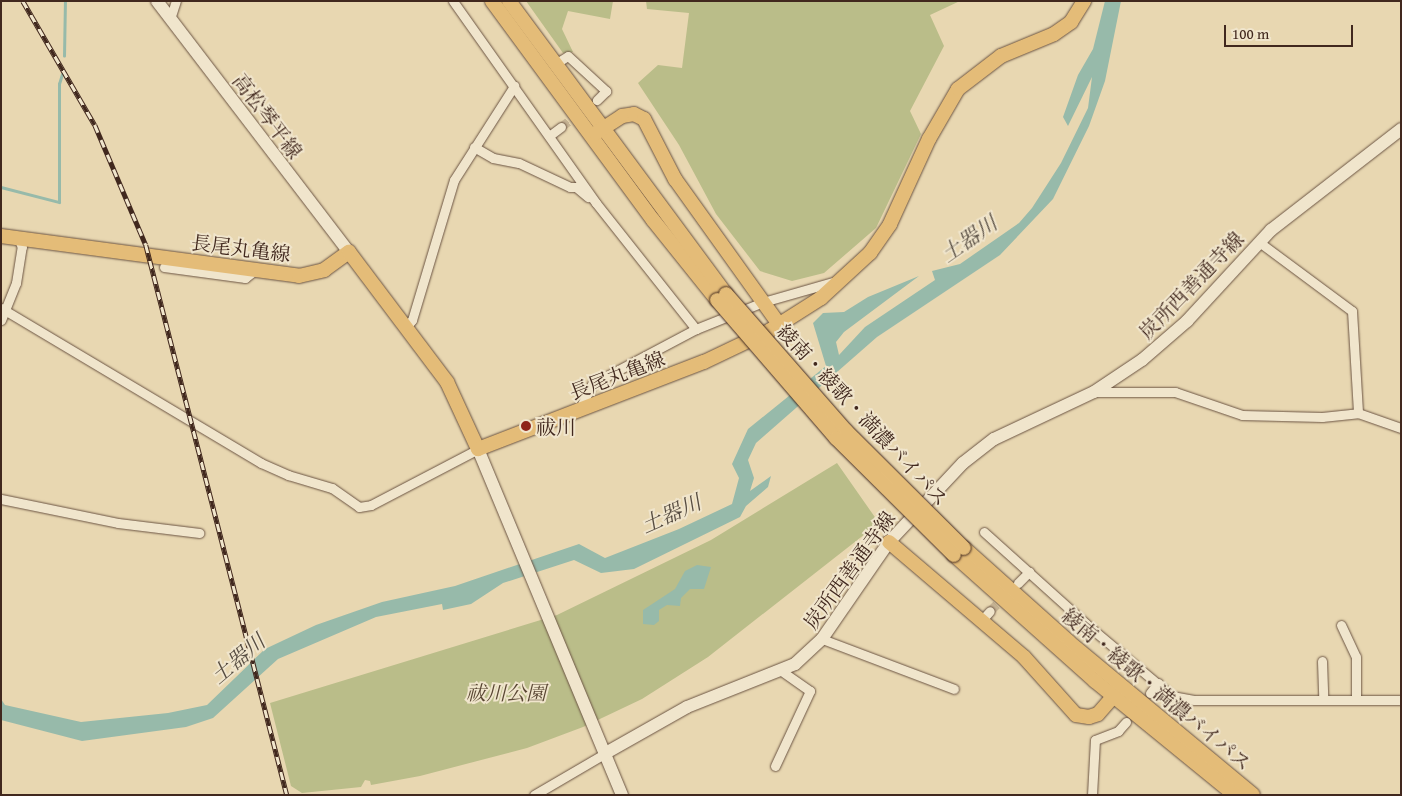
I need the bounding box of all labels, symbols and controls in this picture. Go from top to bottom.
scale bar [1227,15,1356,47]
text: 100 m [1232,23,1269,44]
street label: 高松琴平線 [228,69,308,163]
water label: 土器川 [936,211,1002,267]
street label: 炭所西善通寺線 [1134,226,1248,344]
street label: 長尾丸亀線 [190,230,292,266]
street label: 綾南・綾歌・満濃バイパス [772,319,954,511]
street label: 長尾丸亀線 [566,346,668,404]
place label: 祓川 [536,414,576,438]
marker: 祓川 [520,420,532,432]
water label: 土器川 [637,490,705,538]
street label: 炭所西善通寺線 [798,506,900,634]
street label: 綾南・綾歌・満濃バイパス [1057,603,1257,775]
water label: 土器川 [206,629,270,689]
park label: 祓川公園 [466,680,546,704]

